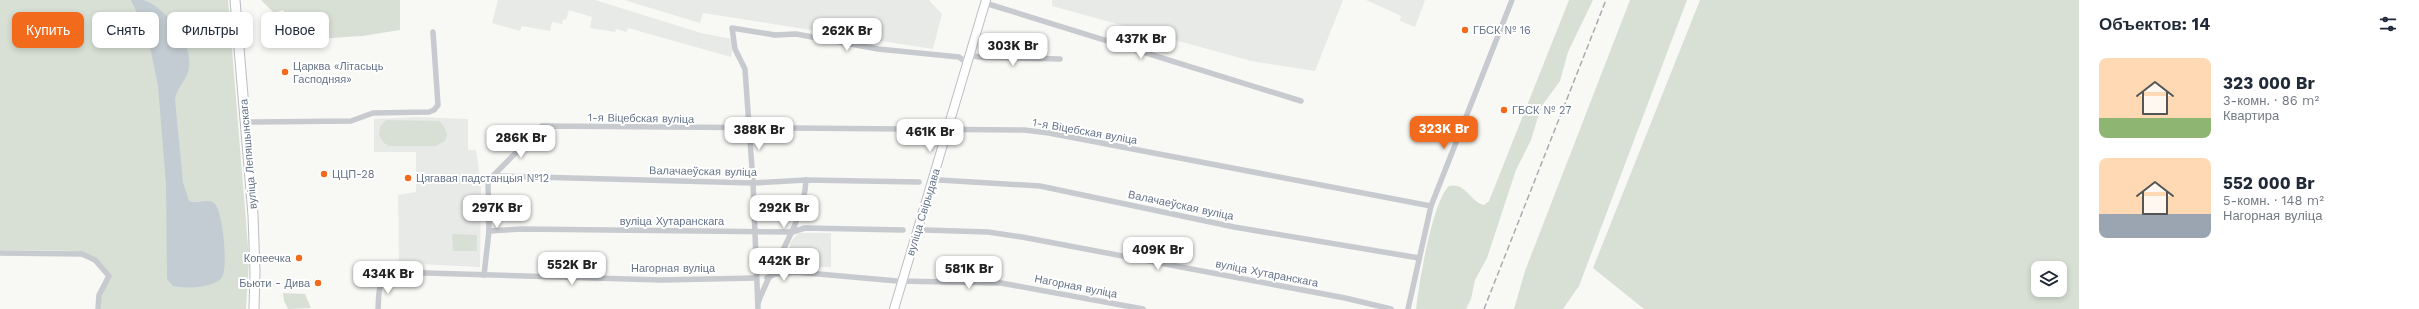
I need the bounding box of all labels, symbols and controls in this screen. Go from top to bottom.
chip: Купить [12,12,84,48]
chip: Снять [92,12,159,48]
chip: Фильтры [167,12,253,48]
chip: Новое [261,12,329,48]
icon: filters [2377,13,2399,35]
text: Объектов: 14 [2099,14,2210,34]
pin: 262K Br [810,18,884,52]
text: 262K Br [822,23,872,38]
place label: ГБСК № 16 [1473,24,1531,37]
marker: ГБСК № 16 [1460,25,1470,35]
pin: 437K Br [1104,26,1178,60]
text: 437K Br [1116,31,1166,46]
pin: 303K Br [976,33,1050,67]
text: 303K Br [988,38,1038,53]
place label: Царква «Літасьць Гасподняя» [293,60,384,86]
marker: Царква «Літасьць Гасподняя» [280,67,290,77]
text: 323 000 Br [2223,73,2315,93]
icon: home [2131,74,2179,122]
text: 3-комн. · 86 m² [2223,93,2319,108]
street label: вуліца Лепяшынскага [237,97,260,210]
place label: ГБСК № 27 [1512,104,1571,117]
marker: ГБСК № 27 [1499,105,1509,115]
text: Квартира [2223,108,2279,123]
street label: 1-я Віцебская вуліца [588,111,695,126]
street label: 1-я Віцебская вуліца [1031,116,1139,147]
pin: 323K Br [1407,116,1481,150]
pin: 388K Br [722,117,796,151]
pin: 461K Br [893,119,967,153]
text: 323K Br [1419,121,1469,136]
text: 388K Br [733,122,785,137]
text: 461K Br [906,124,954,139]
pin: 286K Br [484,125,558,159]
text: 286K Br [495,130,547,145]
street label: Валачаеўская вуліца [649,164,758,179]
street label: вуліца Свірыдава [904,166,943,257]
place label: ЦЦП-28 [332,168,375,181]
marker: ЦЦП-28 [319,169,329,179]
place label: Цягавая падстанцыя №12 [416,172,549,185]
marker: Цягавая падстанцыя №12 [403,173,413,183]
text: 552 000 Br [2223,173,2314,193]
icon: home [2131,174,2179,222]
street label: Валачаеўская вуліца [1127,188,1236,223]
text: 5-комн. · 148 m² [2223,193,2324,208]
pin: 297K Br [460,195,534,229]
pin: 292K Br [747,195,821,229]
text: 297K Br [472,200,522,215]
text: 292K Br [759,200,809,215]
text: Нагорная вуліца [2223,208,2322,223]
street label: вуліца Хутаранскага [620,215,725,228]
pin: 409K Br [1121,237,1195,271]
text: 409K Br [1132,242,1184,257]
pin: 442K Br [747,248,821,282]
place label: Копеечка [244,252,292,265]
pin: 552K Br [535,252,609,286]
marker: Копеечка [294,253,304,263]
text: 442K Br [758,253,810,268]
pin: 581K Br [932,256,1006,290]
text: 552K Br [547,257,597,272]
street label: вуліца Хутаранскага [1214,257,1320,290]
pin: 434K Br [351,261,425,295]
text: 581K Br [945,261,993,276]
map controls [2031,261,2067,297]
button: layers [2031,261,2067,297]
street label: Нагорная вуліца [631,262,716,275]
text: 434K Br [362,266,414,281]
street label: Нагорная вуліца [1033,272,1119,301]
place label: Бьюти - Дива [239,277,311,290]
marker: Бьюти - Дива [313,278,323,288]

